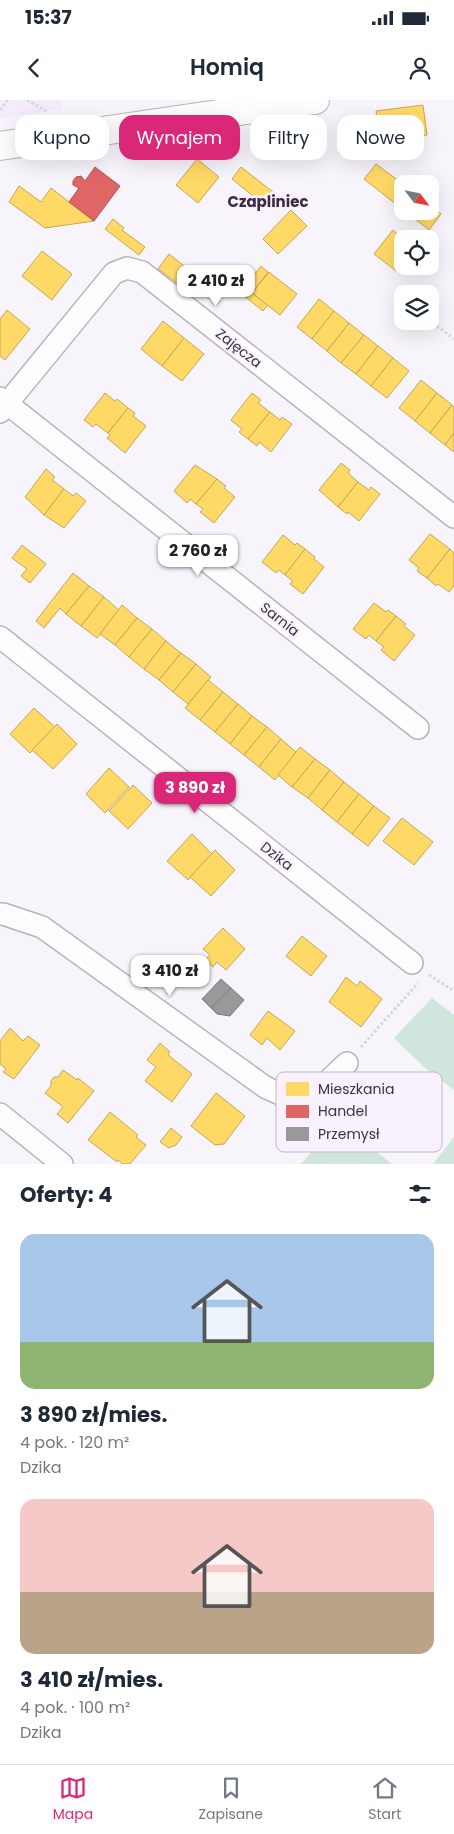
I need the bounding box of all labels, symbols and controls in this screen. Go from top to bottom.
text: 15:37 [25,4,72,31]
text: Homiq [190,52,264,83]
icon: back [20,54,48,82]
icon: person [406,54,434,82]
chip: Kupno [15,115,109,160]
chip: Wynajem [119,115,240,160]
chip: Filtry [250,115,327,160]
chip: Nowe [337,115,424,160]
north arrow [394,175,439,220]
map controls [394,175,439,330]
district label: Czapliniec [228,191,308,212]
button: locate [394,230,439,275]
pin: 2 410 zł [164,264,268,307]
text: 2 410 zł [188,269,244,292]
button: layers [394,285,439,330]
street label: Zajęcza [212,324,266,372]
pin: 2 760 zł [146,534,250,577]
text: 2 760 zł [169,539,227,562]
street label: Sarnia [256,597,304,641]
pin: 3 890 zł [143,772,247,814]
text: 3 890 zł [165,776,225,799]
street label: Dzika [257,837,297,875]
pin: 3 410 zł [118,954,222,997]
text: 3 410 zł [142,959,198,982]
legend [276,1072,442,1152]
text: Mieszkania [318,1079,394,1099]
text: Handel [318,1101,368,1121]
text: Przemysł [318,1124,380,1144]
text: Oferty: 4 [20,1180,112,1209]
icon: filters [406,1180,434,1208]
icon: home [182,1266,272,1356]
text: 3 890 zł/mies. [20,1400,168,1429]
text: 4 pok. · 120 m² [20,1431,129,1454]
text: Dzika [20,1456,62,1479]
icon: home [182,1531,272,1621]
text: 3 410 zł/mies. [20,1665,163,1694]
text: 4 pok. · 100 m² [20,1696,130,1719]
text: Dzika [20,1721,62,1744]
tab: Mapa [53,1774,93,1825]
tab: Zapisane [198,1774,263,1825]
tab: Start [368,1774,401,1825]

